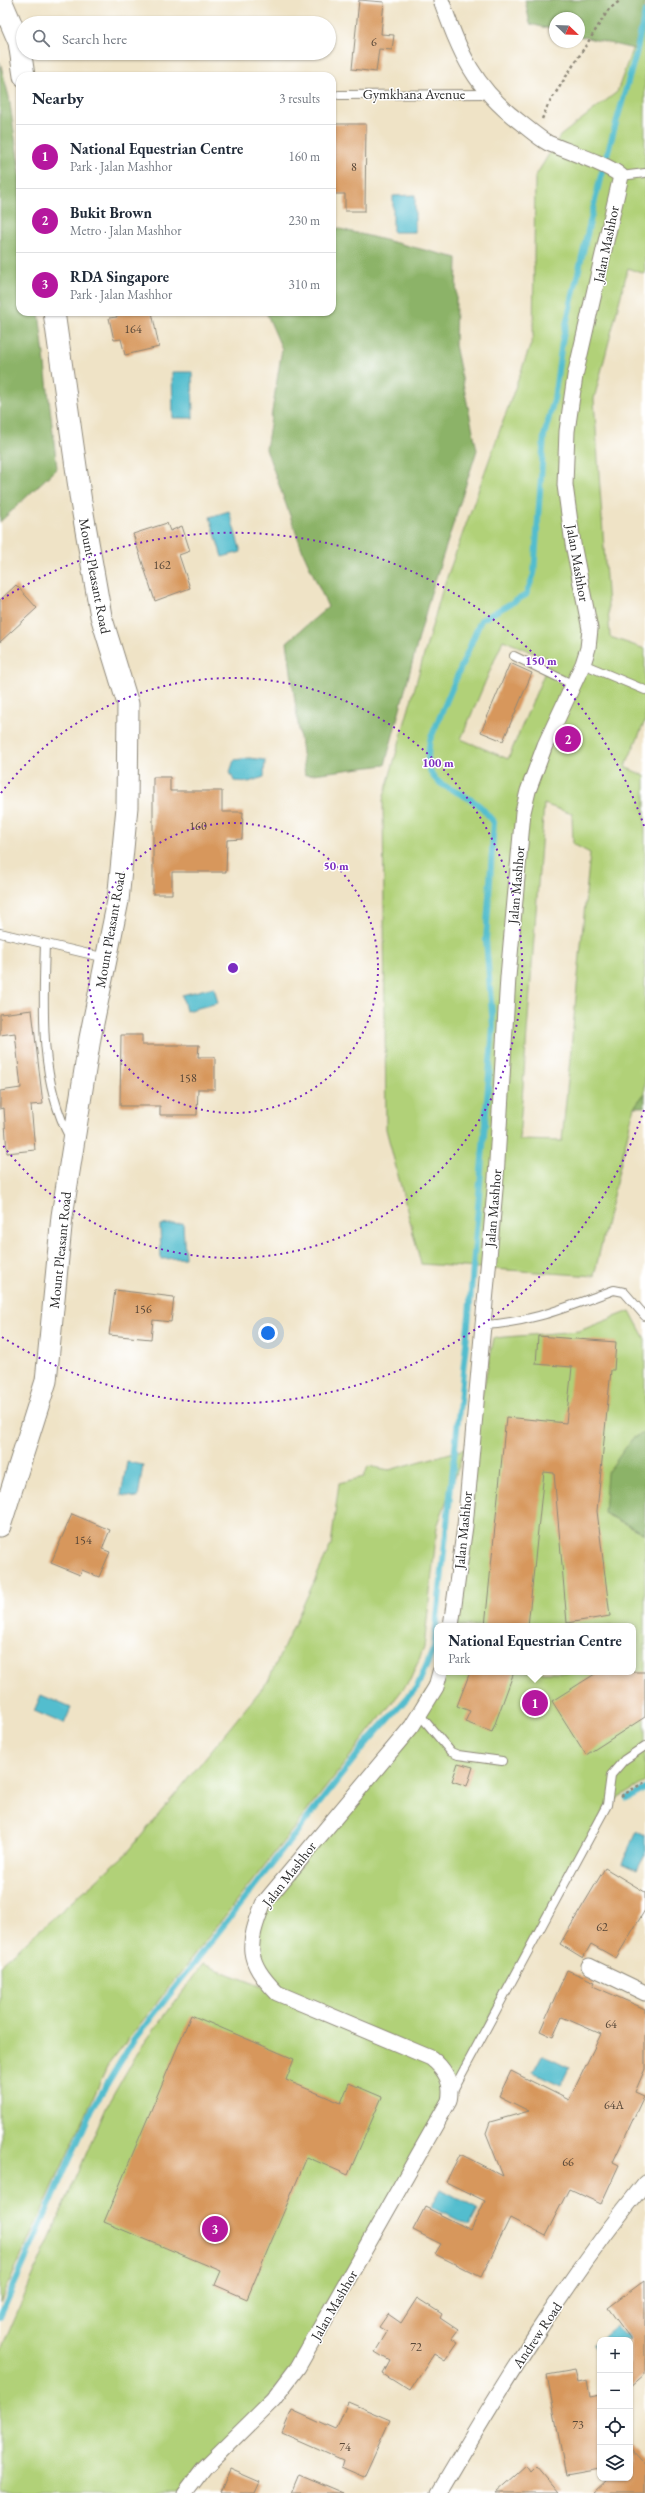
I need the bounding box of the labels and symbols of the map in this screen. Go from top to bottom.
north arrow [549,12,585,48]
house number: 6 [371,34,377,50]
street label: Gymkhana Avenue [363,85,466,103]
house number: 8 [351,159,357,175]
street label: Jalan Mashhor [589,204,623,285]
house number: 164 [124,321,142,337]
street label: Mount Pleasant Road [75,517,115,636]
street label: Jalan Mashhor [562,522,594,603]
house number: 162 [153,557,171,573]
text: 150 m [525,653,557,669]
pin: 2 [555,724,581,754]
text: 100 m [422,755,454,771]
house number: 160 [189,818,207,834]
street label: Jalan Mashhor [504,845,528,926]
text: 50 m [323,858,349,874]
street label: Mount Pleasant Road [91,870,129,989]
centre of rings [226,961,240,975]
house number: 158 [179,1070,197,1086]
street label: Jalan Mashhor [481,1168,505,1249]
street label: Mount Pleasant Road [45,1190,75,1309]
house number: 156 [134,1301,152,1317]
your location [258,1323,278,1343]
street label: Jalan Mashhor [450,1490,476,1571]
house number: 154 [74,1532,92,1548]
pin: 1 [522,1688,548,1718]
street label: Jalan Mashhor [257,1837,320,1911]
house number: 62 [596,1919,608,1935]
house number: 64 [605,2016,617,2032]
house number: 64A [604,2097,625,2113]
house number: 66 [562,2154,574,2170]
pin: 3 [202,2214,228,2244]
street label: Jalan Mashhor [306,2266,361,2344]
street label: Andrew Road [508,2298,566,2372]
house number: 72 [410,2339,422,2355]
house number: 73 [572,2417,584,2433]
house number: 74 [339,2439,351,2455]

